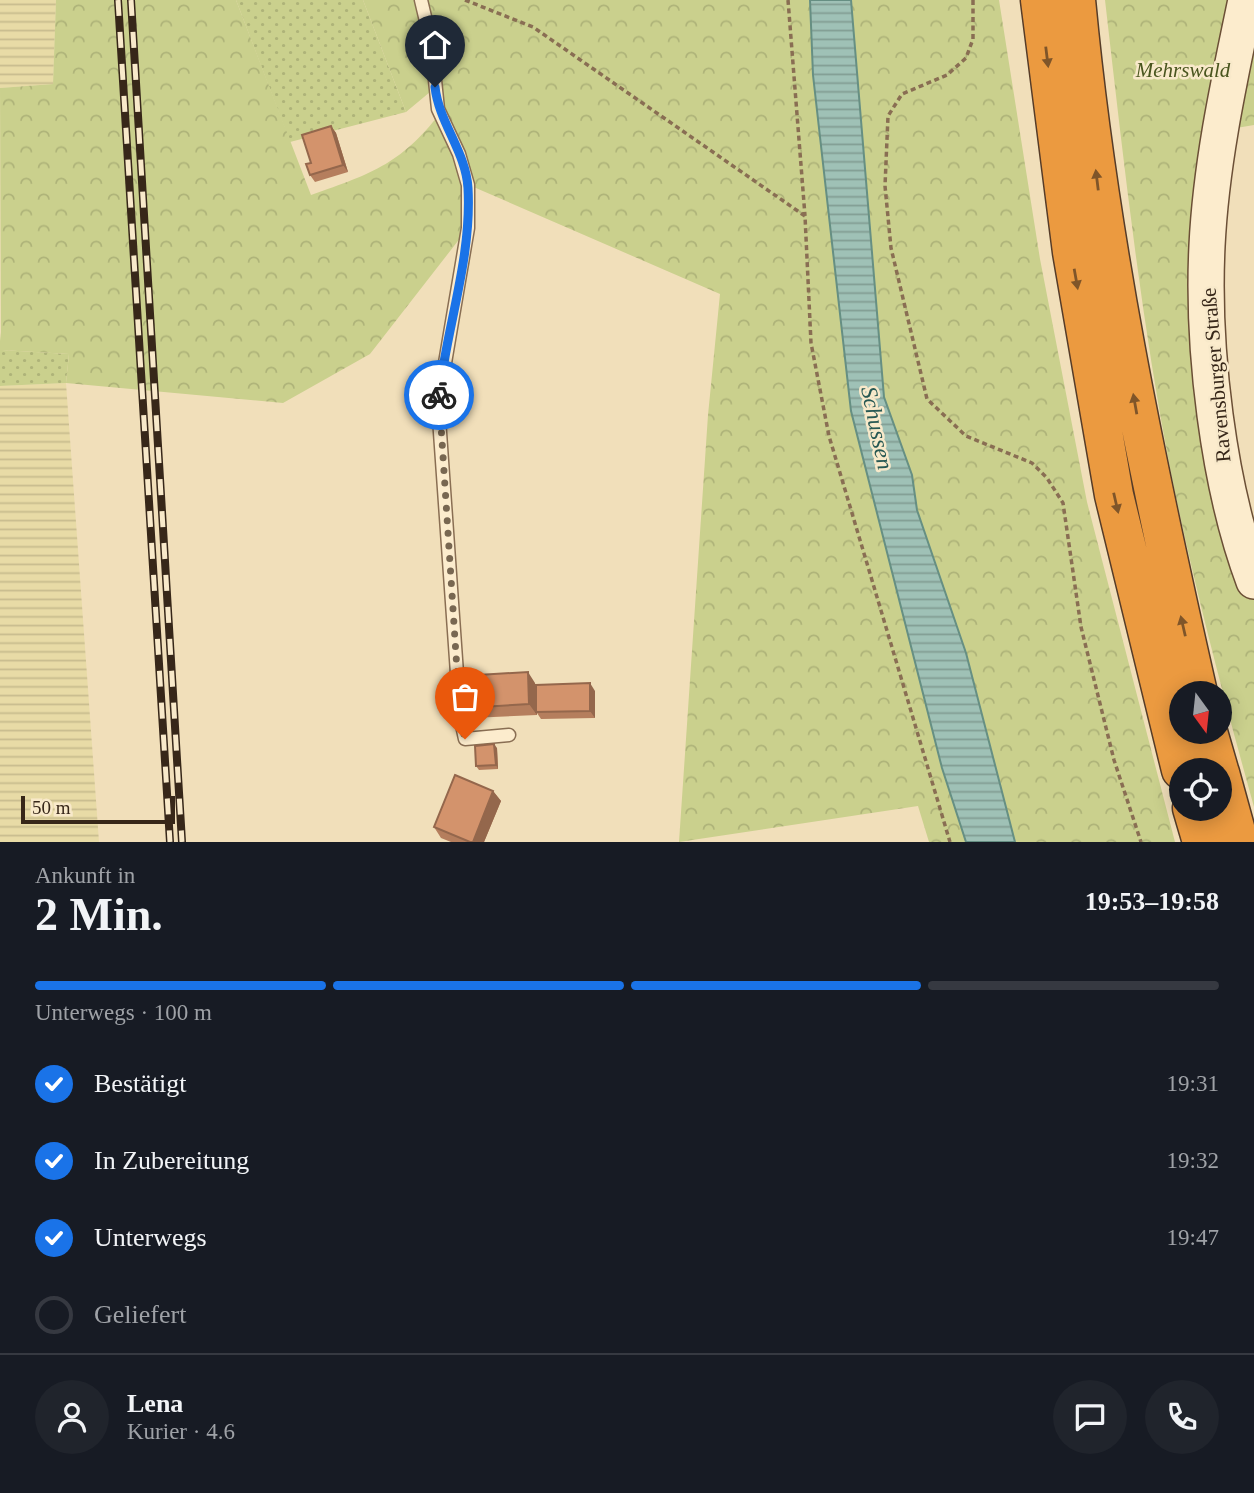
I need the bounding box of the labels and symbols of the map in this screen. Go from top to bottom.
pin [405,15,465,87]
one-way arrow [1041,46,1052,68]
park label: Mehrswald [1135,58,1231,82]
one-way arrow [1092,169,1103,191]
one-way arrow [1071,268,1082,290]
street label: Ravensburger Straße [1196,287,1236,463]
courier [404,360,474,430]
water label: Schussen [856,384,898,472]
one-way arrow [1130,393,1141,415]
one-way arrow [1110,492,1121,514]
one-way arrow [1177,615,1188,637]
pin [435,667,495,739]
north arrow [1169,681,1232,744]
scale bar [21,793,175,825]

